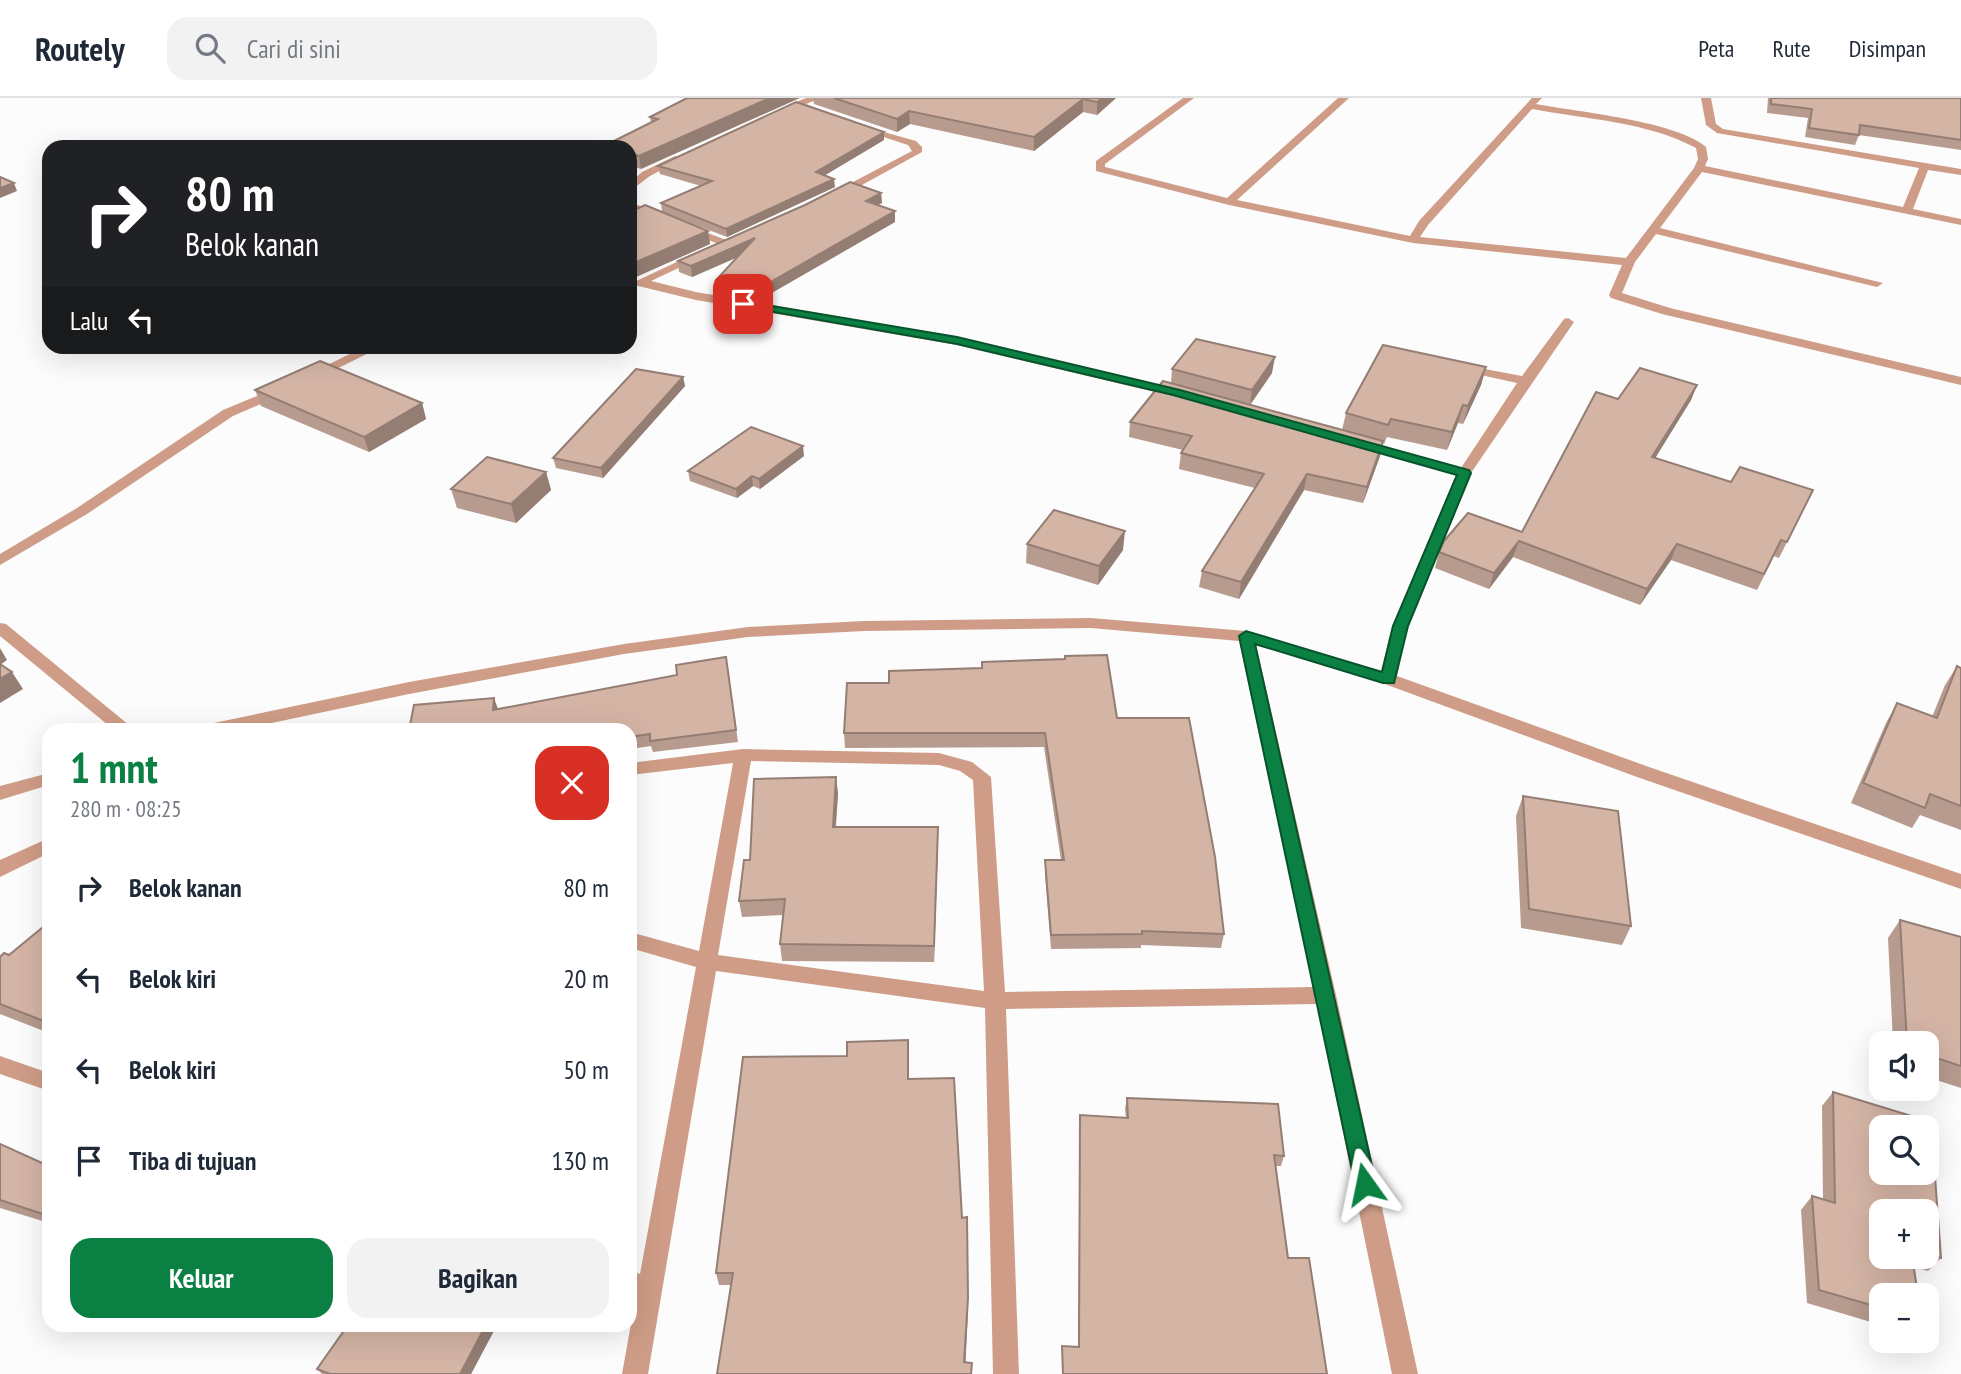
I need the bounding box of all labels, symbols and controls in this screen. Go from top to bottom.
search box [167,17,657,80]
text: Routely [35,27,125,70]
icon: search [191,29,229,67]
text: Cari di sini [247,32,341,65]
text: Peta [1698,33,1734,64]
text: Rute [1772,33,1811,64]
text: Disimpan [1849,33,1926,64]
text: 80 m [185,161,274,225]
icon: right [70,168,161,259]
text: Belok kanan [185,223,319,265]
pin [713,274,773,334]
icon: arrive [724,285,762,323]
icon: left [122,301,160,339]
text: Lalu [70,304,108,337]
text: 1 mnt [70,740,158,795]
button: close [535,746,609,820]
text: 280 m · 08:25 [70,794,182,823]
icon: right [70,869,108,907]
text: Belok kanan [129,871,242,904]
text: 80 m [563,871,609,904]
icon: left [70,960,108,998]
text: Belok kiri [129,962,216,995]
text: 20 m [563,962,609,995]
map controls [1869,1031,1939,1353]
button: sound [1869,1031,1939,1101]
icon: left [70,1051,108,1089]
text: Belok kiri [129,1053,216,1086]
text: 50 m [563,1053,609,1086]
button: search [1869,1115,1939,1185]
icon: arrive [70,1142,108,1180]
text: Tiba di tujuan [129,1144,257,1177]
text: 130 m [551,1144,609,1177]
position arrow [1328,1147,1402,1221]
button: + [1869,1199,1939,1269]
button: Keluar [70,1238,333,1318]
button: Bagikan [347,1238,609,1318]
button: − [1869,1283,1939,1353]

